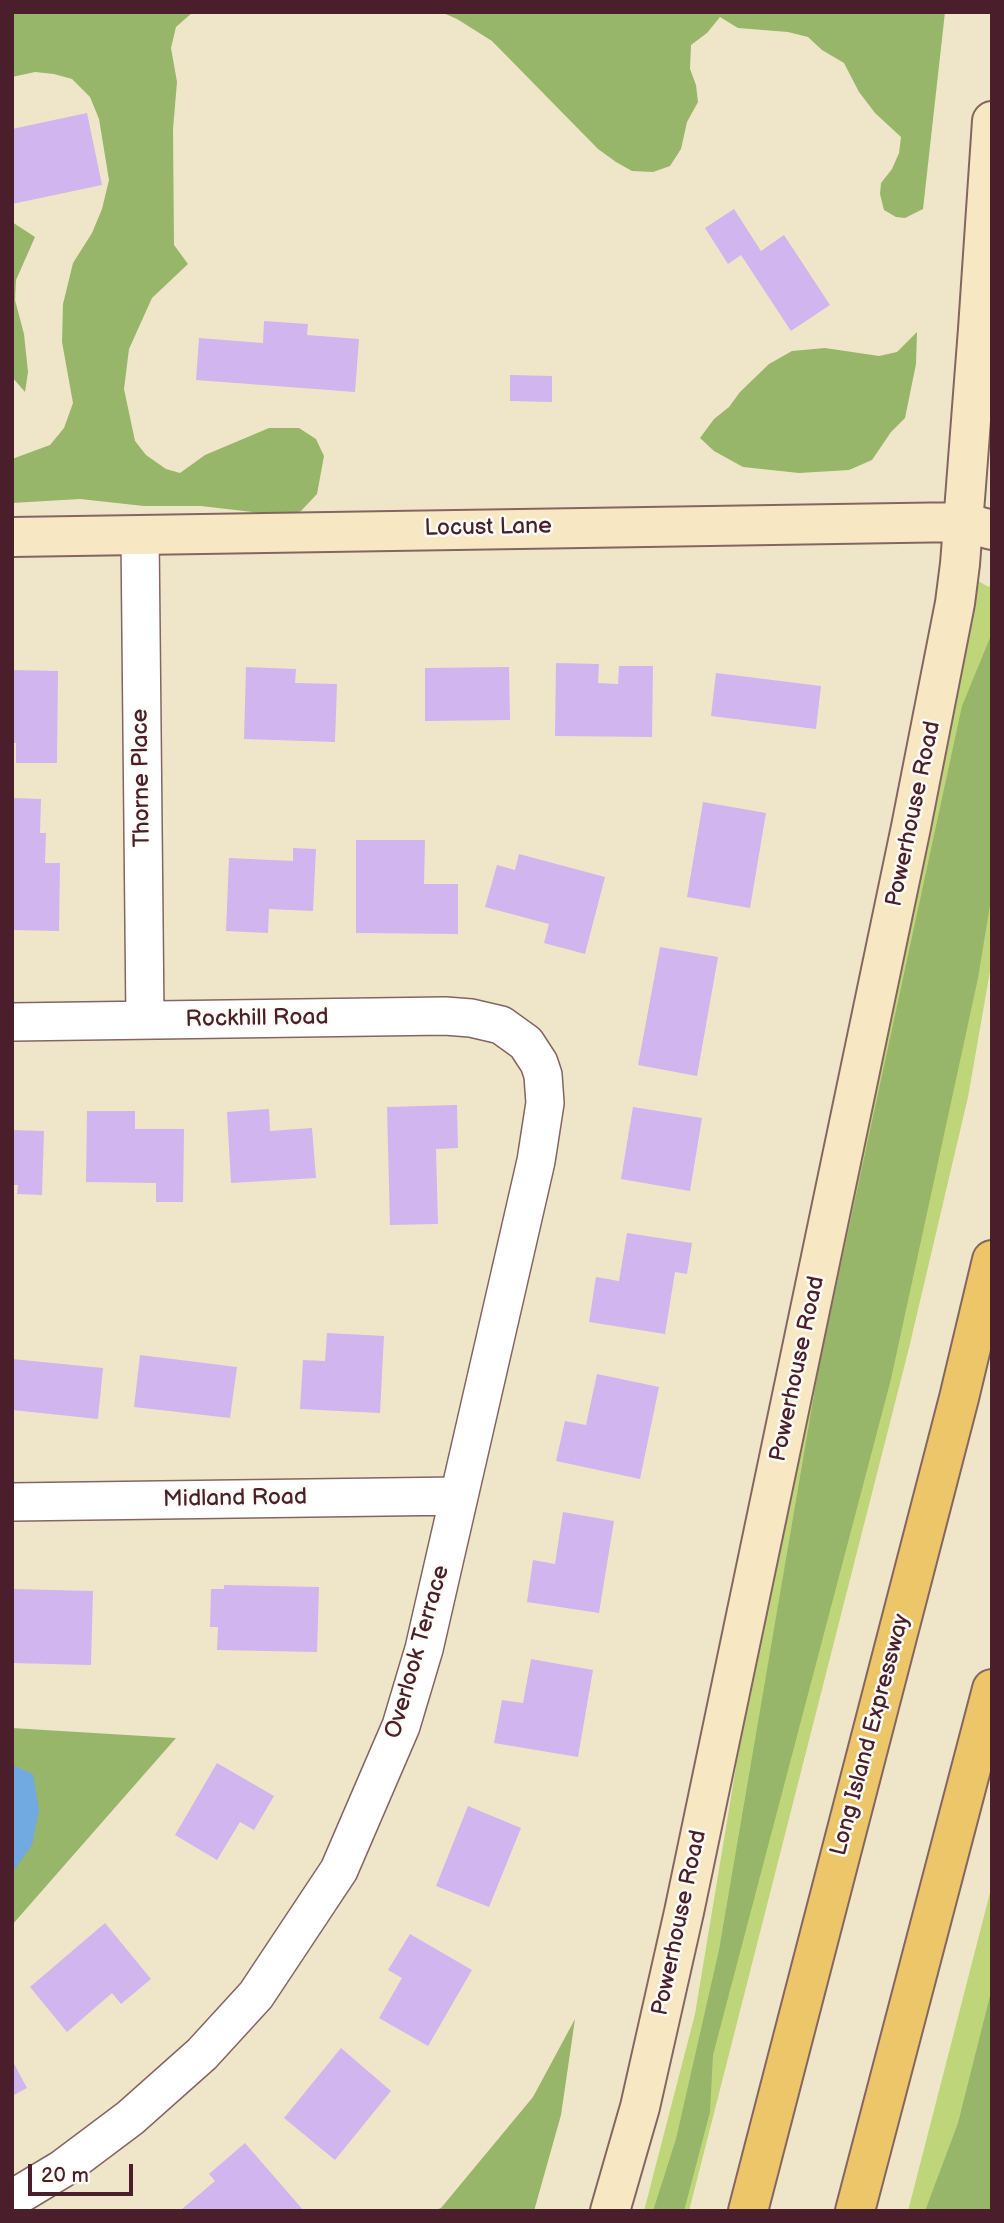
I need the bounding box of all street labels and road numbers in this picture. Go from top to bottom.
street label: Locust Lane [424,513,552,543]
street label: Thorne Place [127,709,157,847]
street label: Powerhouse Road [881,719,947,909]
street label: Rockhill Road [185,1004,329,1034]
street label: Powerhouse Road [765,1274,831,1464]
street label: Midland Road [163,1484,307,1514]
street label: Overlook Terrace [380,1562,456,1742]
street label: Long Island Expressway [825,1611,917,1859]
street label: Powerhouse Road [647,1828,713,2018]

